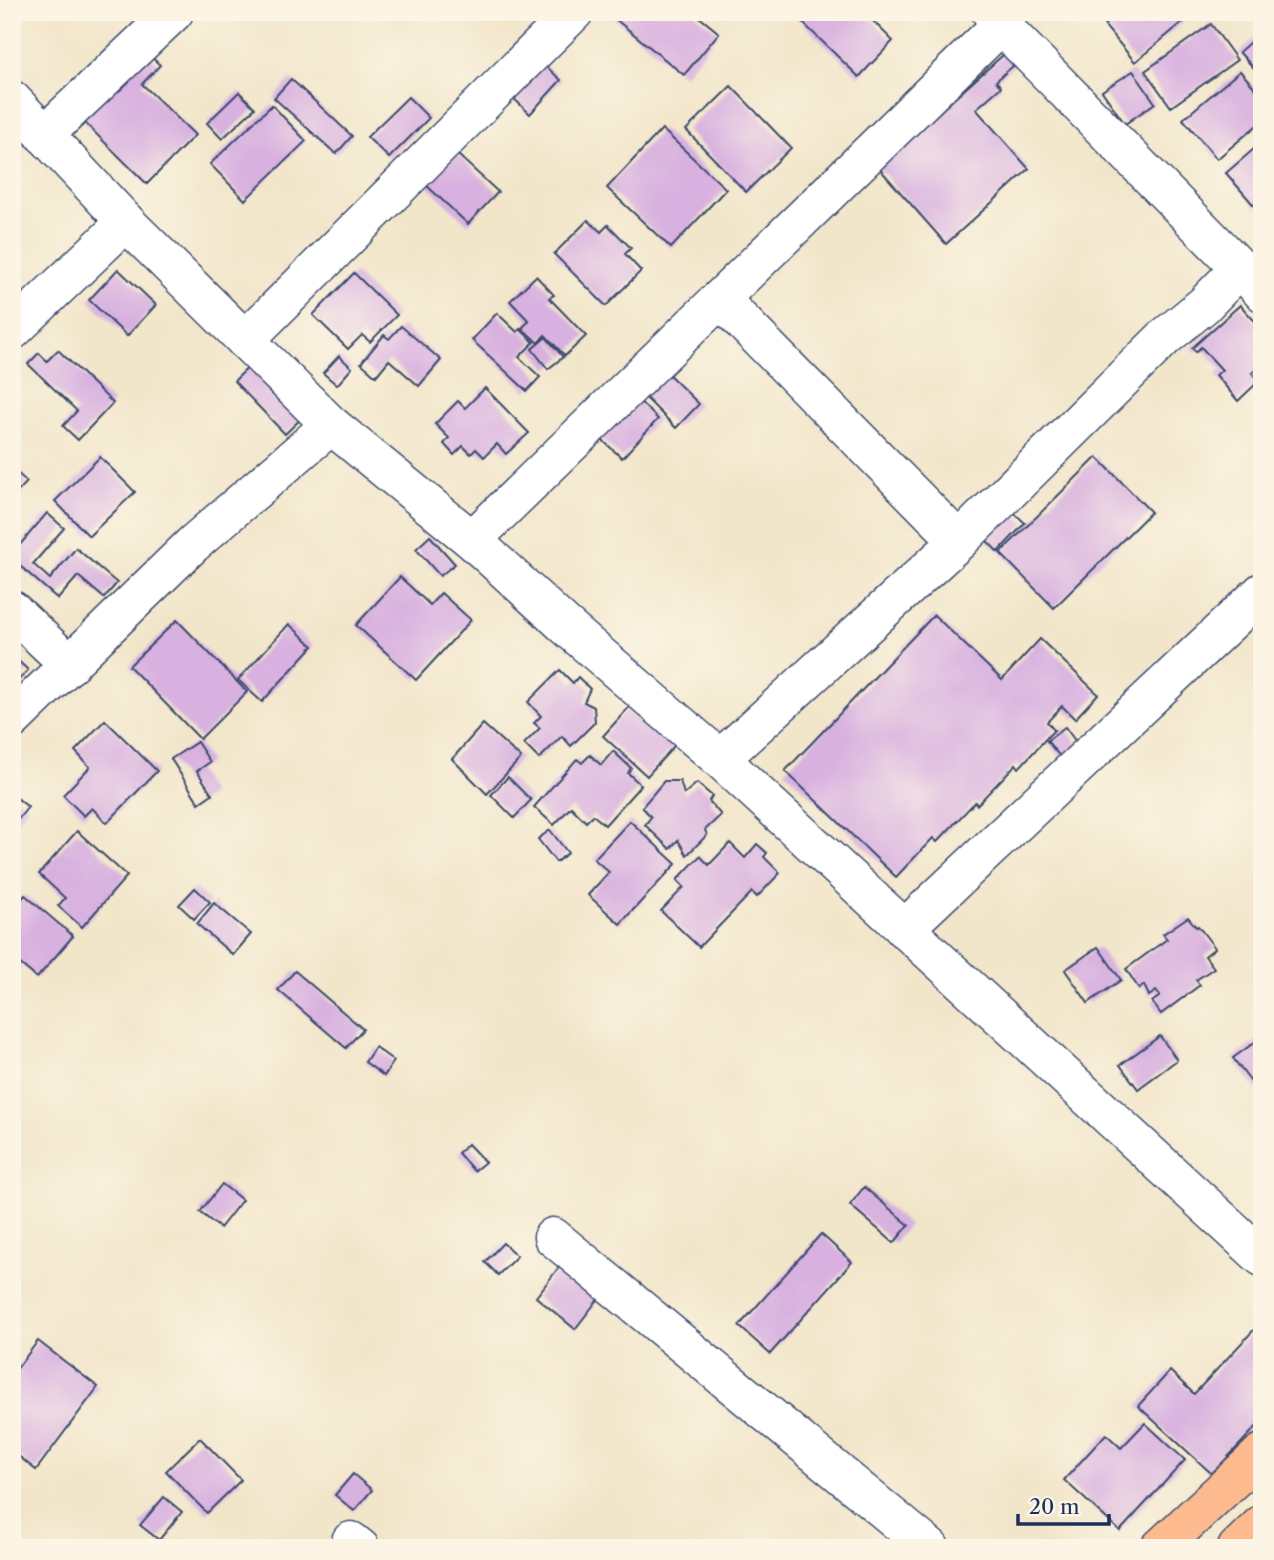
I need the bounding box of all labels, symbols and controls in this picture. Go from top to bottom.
scale bar [1018,1483,1110,1527]
text: 20 m [1029,1494,1080,1519]

